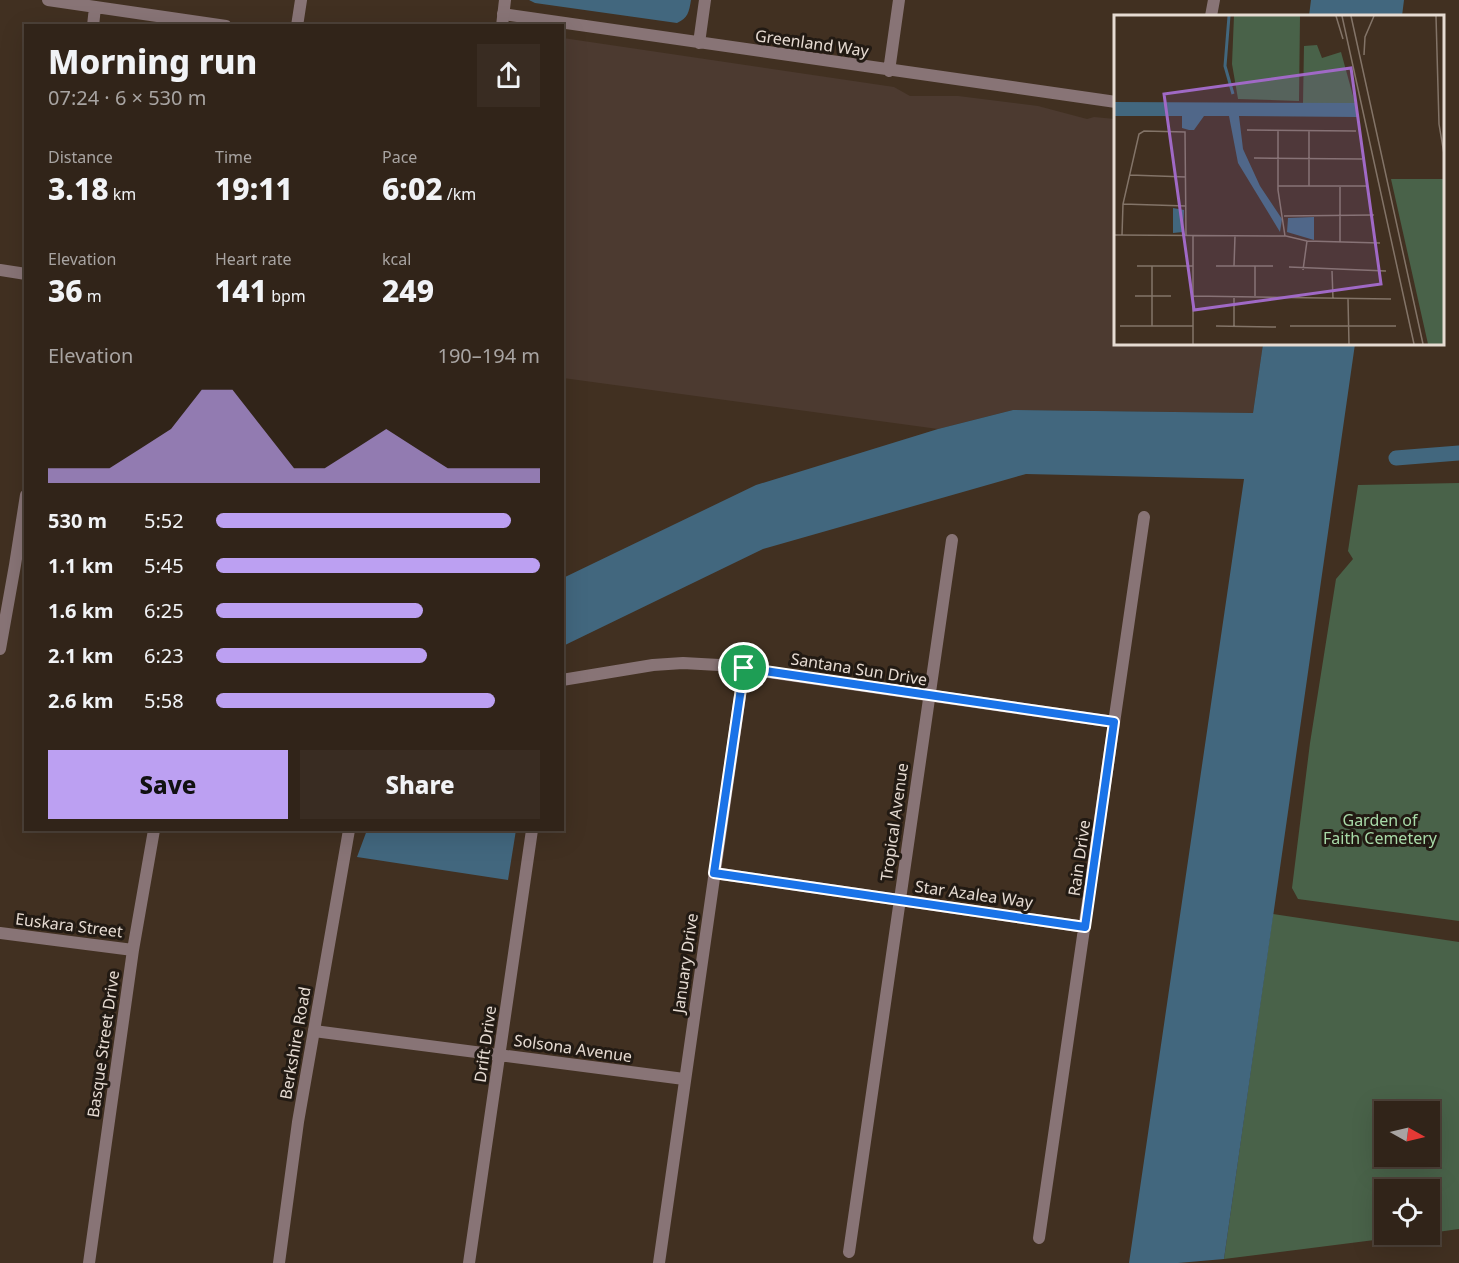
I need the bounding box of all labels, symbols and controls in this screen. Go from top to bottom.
inset map [1114,15,1444,345]
street label: Greenland Way [754,24,871,62]
text: Morning run [48,39,257,84]
button: share [477,44,540,107]
text: 07:24 · 6 × 530 m [48,84,206,111]
text: Distance [48,146,113,168]
text: Time [215,146,252,168]
text: Pace [382,146,417,168]
text: 3.18 [48,168,109,209]
text: 19:11 [215,168,293,209]
text: 6:02 [382,168,443,209]
text: km [109,183,136,205]
text: /km [443,183,476,205]
text: Elevation [48,248,116,270]
text: Heart rate [215,248,291,270]
text: kcal [382,248,411,270]
text: 36 [48,270,83,311]
text: 141 [215,270,267,311]
text: 249 [382,270,434,311]
text: m [83,285,102,307]
text: bpm [267,285,306,307]
text: Elevation [48,342,133,369]
text: 190–194 m [437,342,540,369]
text: 530 m [48,507,107,534]
text: 5:52 [144,507,184,534]
text: 1.1 km [48,552,114,579]
text: 5:45 [144,552,184,579]
text: 1.6 km [48,597,114,624]
text: 6:25 [144,597,184,624]
text: 2.1 km [48,642,114,669]
text: 6:23 [144,642,184,669]
pin [718,642,769,693]
street label: Santana Sun Drive [789,647,929,691]
icon: arrive [727,651,760,684]
text: 2.6 km [48,687,114,714]
text: 5:58 [144,687,184,714]
button: Save [48,750,288,819]
button: Share [300,750,540,819]
street label: Tropical Avenue [875,761,913,883]
park label: Garden of Faith Cemetery [1323,809,1438,849]
street label: Rain Drive [1063,818,1095,898]
street label: Star Azalea Way [914,875,1035,913]
street label: Euskara Street [14,907,124,943]
street label: January Drive [667,912,703,1016]
street label: Basque Street Drive [82,969,124,1119]
street label: Berkshire Road [274,985,316,1101]
street label: Drift Drive [469,1004,501,1084]
street label: Solsona Avenue [512,1029,634,1067]
north arrow [1374,1101,1440,1167]
map controls [1374,1101,1440,1245]
button: locate [1374,1179,1440,1245]

